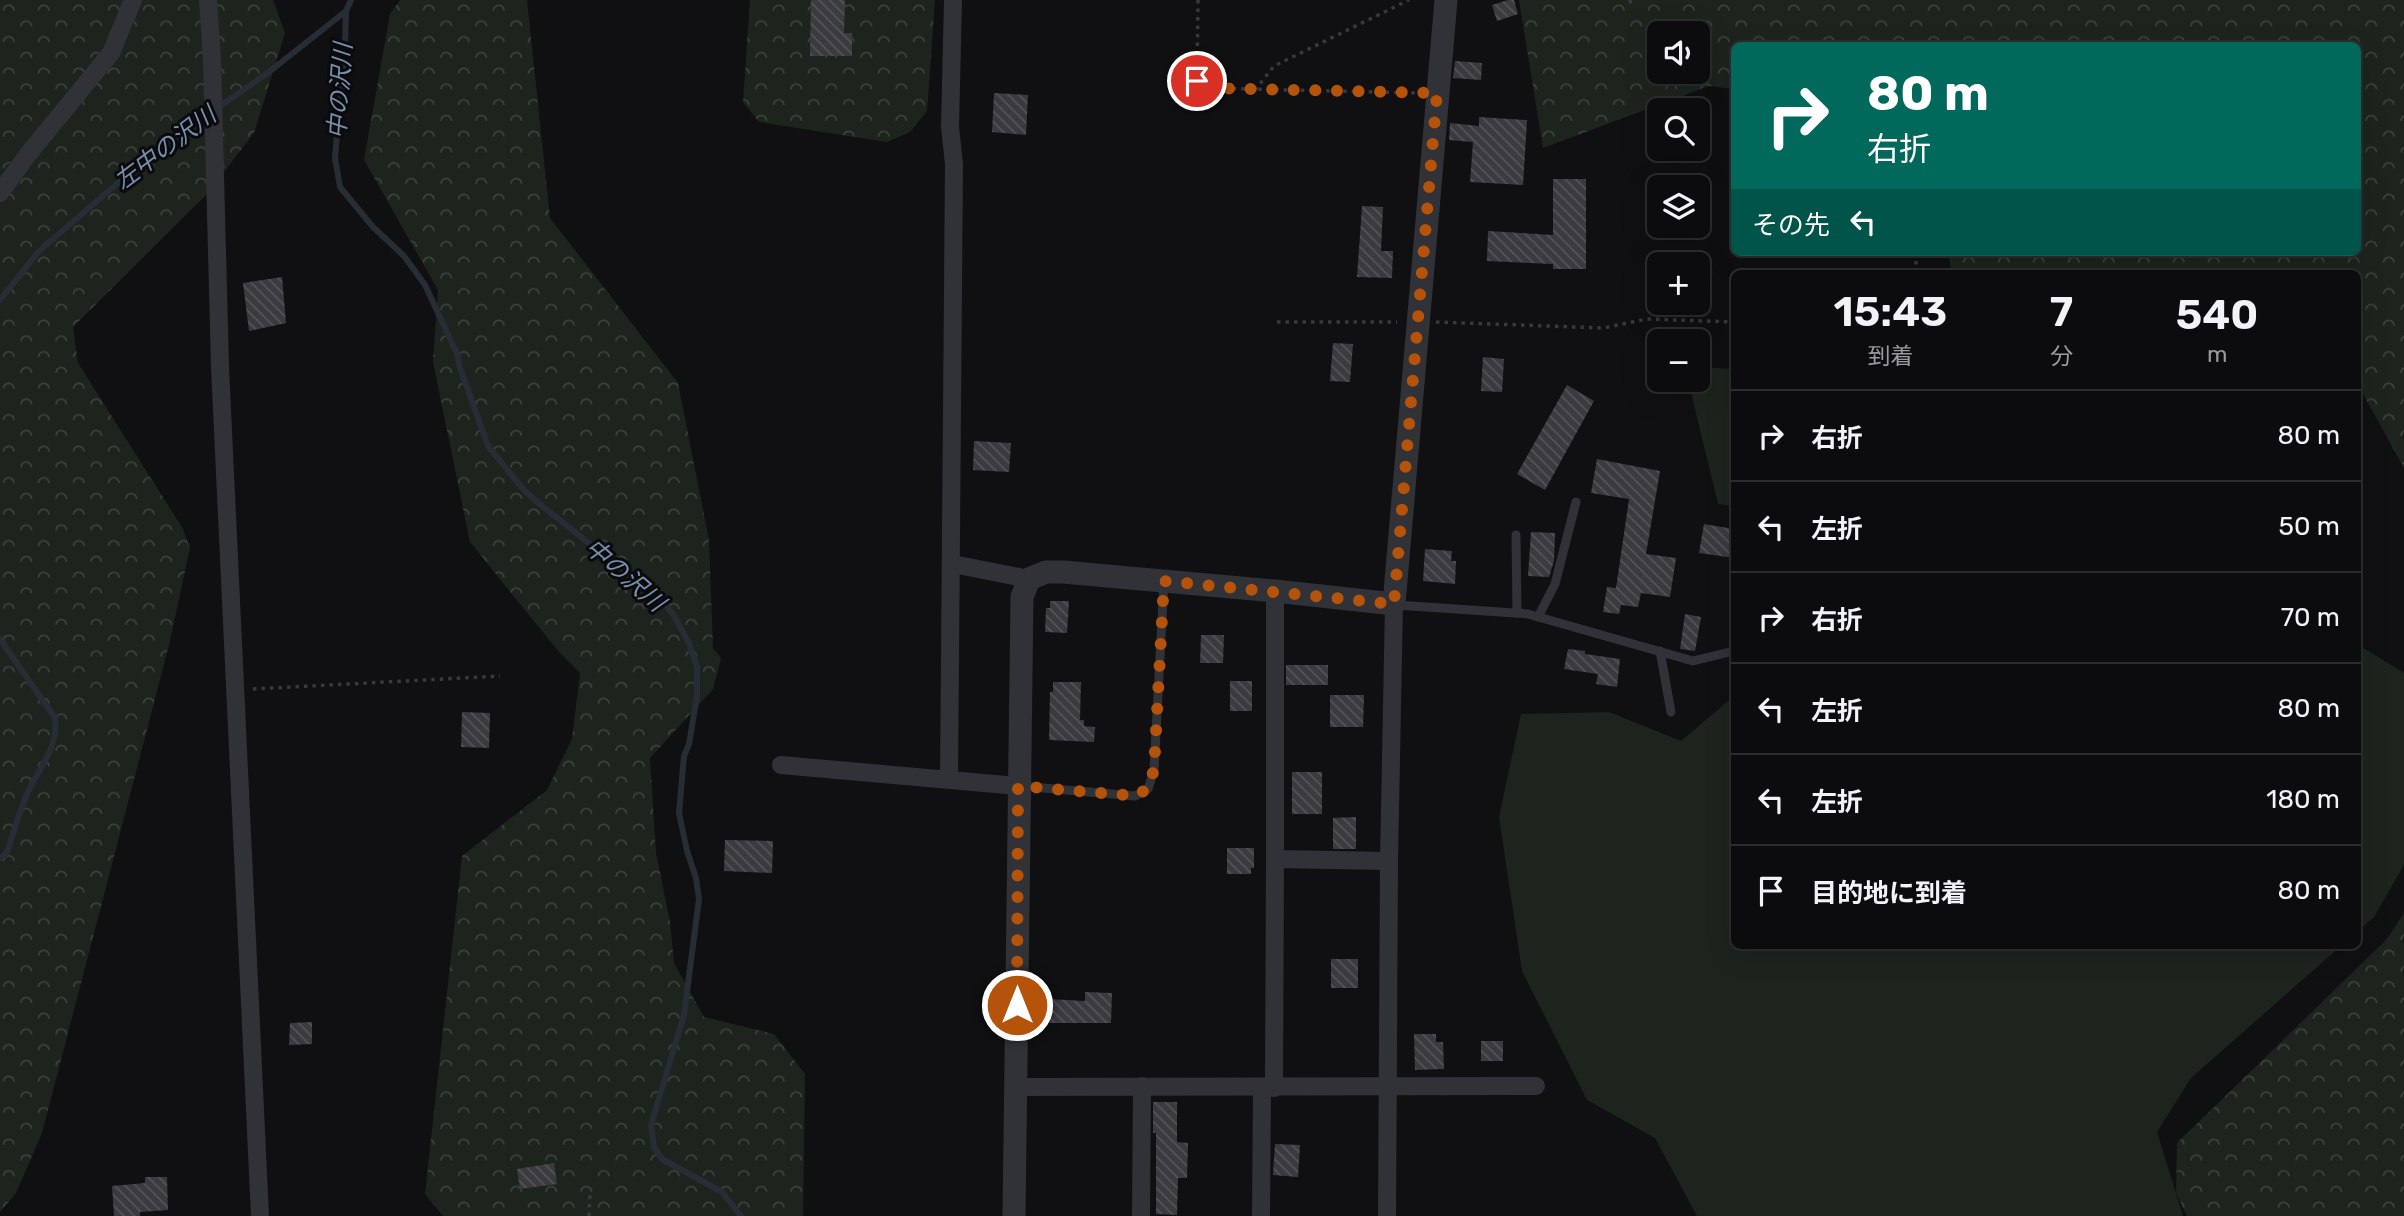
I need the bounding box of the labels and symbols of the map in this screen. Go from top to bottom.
water label: 中の沢川 [323,39,358,140]
pin [1167,51,1227,111]
water label: 左中の沢川 [109,99,224,195]
water label: 中の沢川 [580,533,673,619]
position arrow [980,968,1054,1042]

